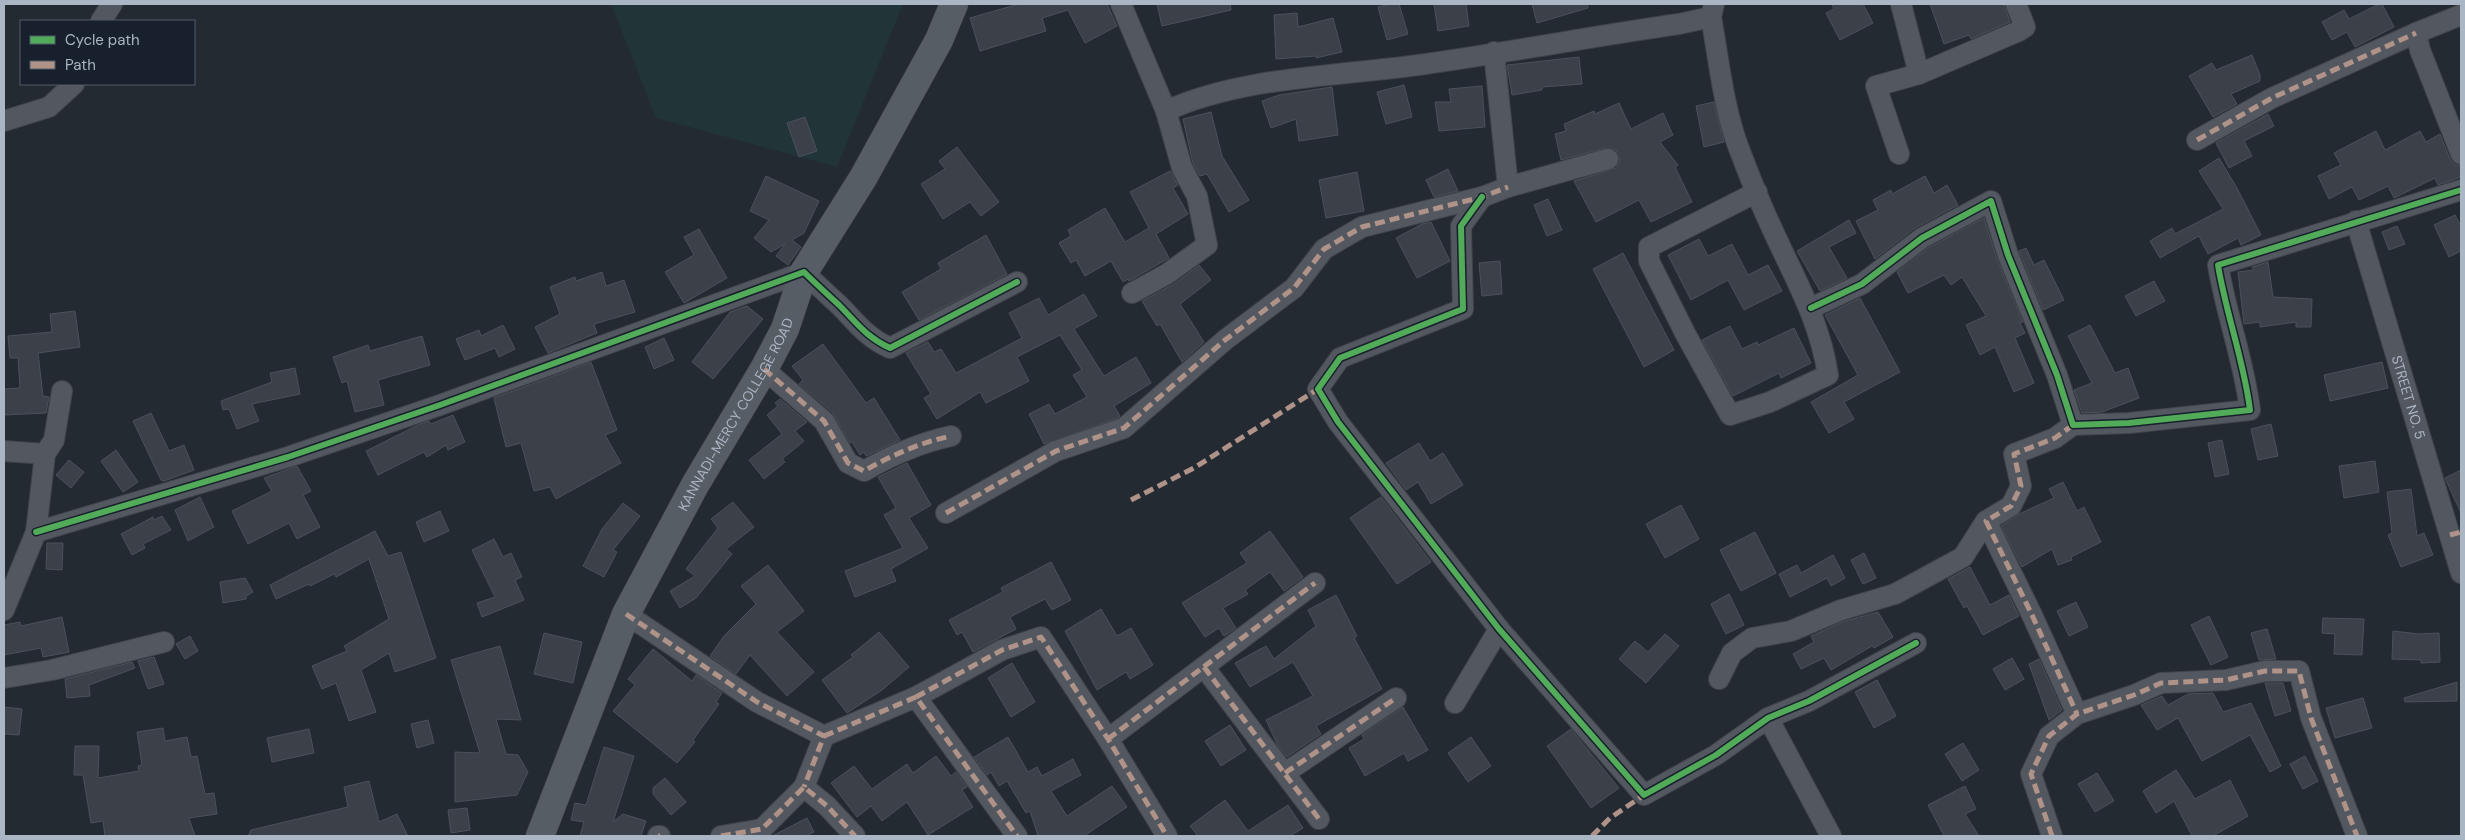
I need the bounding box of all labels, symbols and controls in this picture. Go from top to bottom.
legend [20,20,195,85]
text: Cycle path [65,30,140,50]
text: Path [65,55,96,75]
street label: KANNADI-MERCY COLLEGE ROAD [674,316,797,514]
street label: STREET NO. 5 [2388,353,2430,441]

